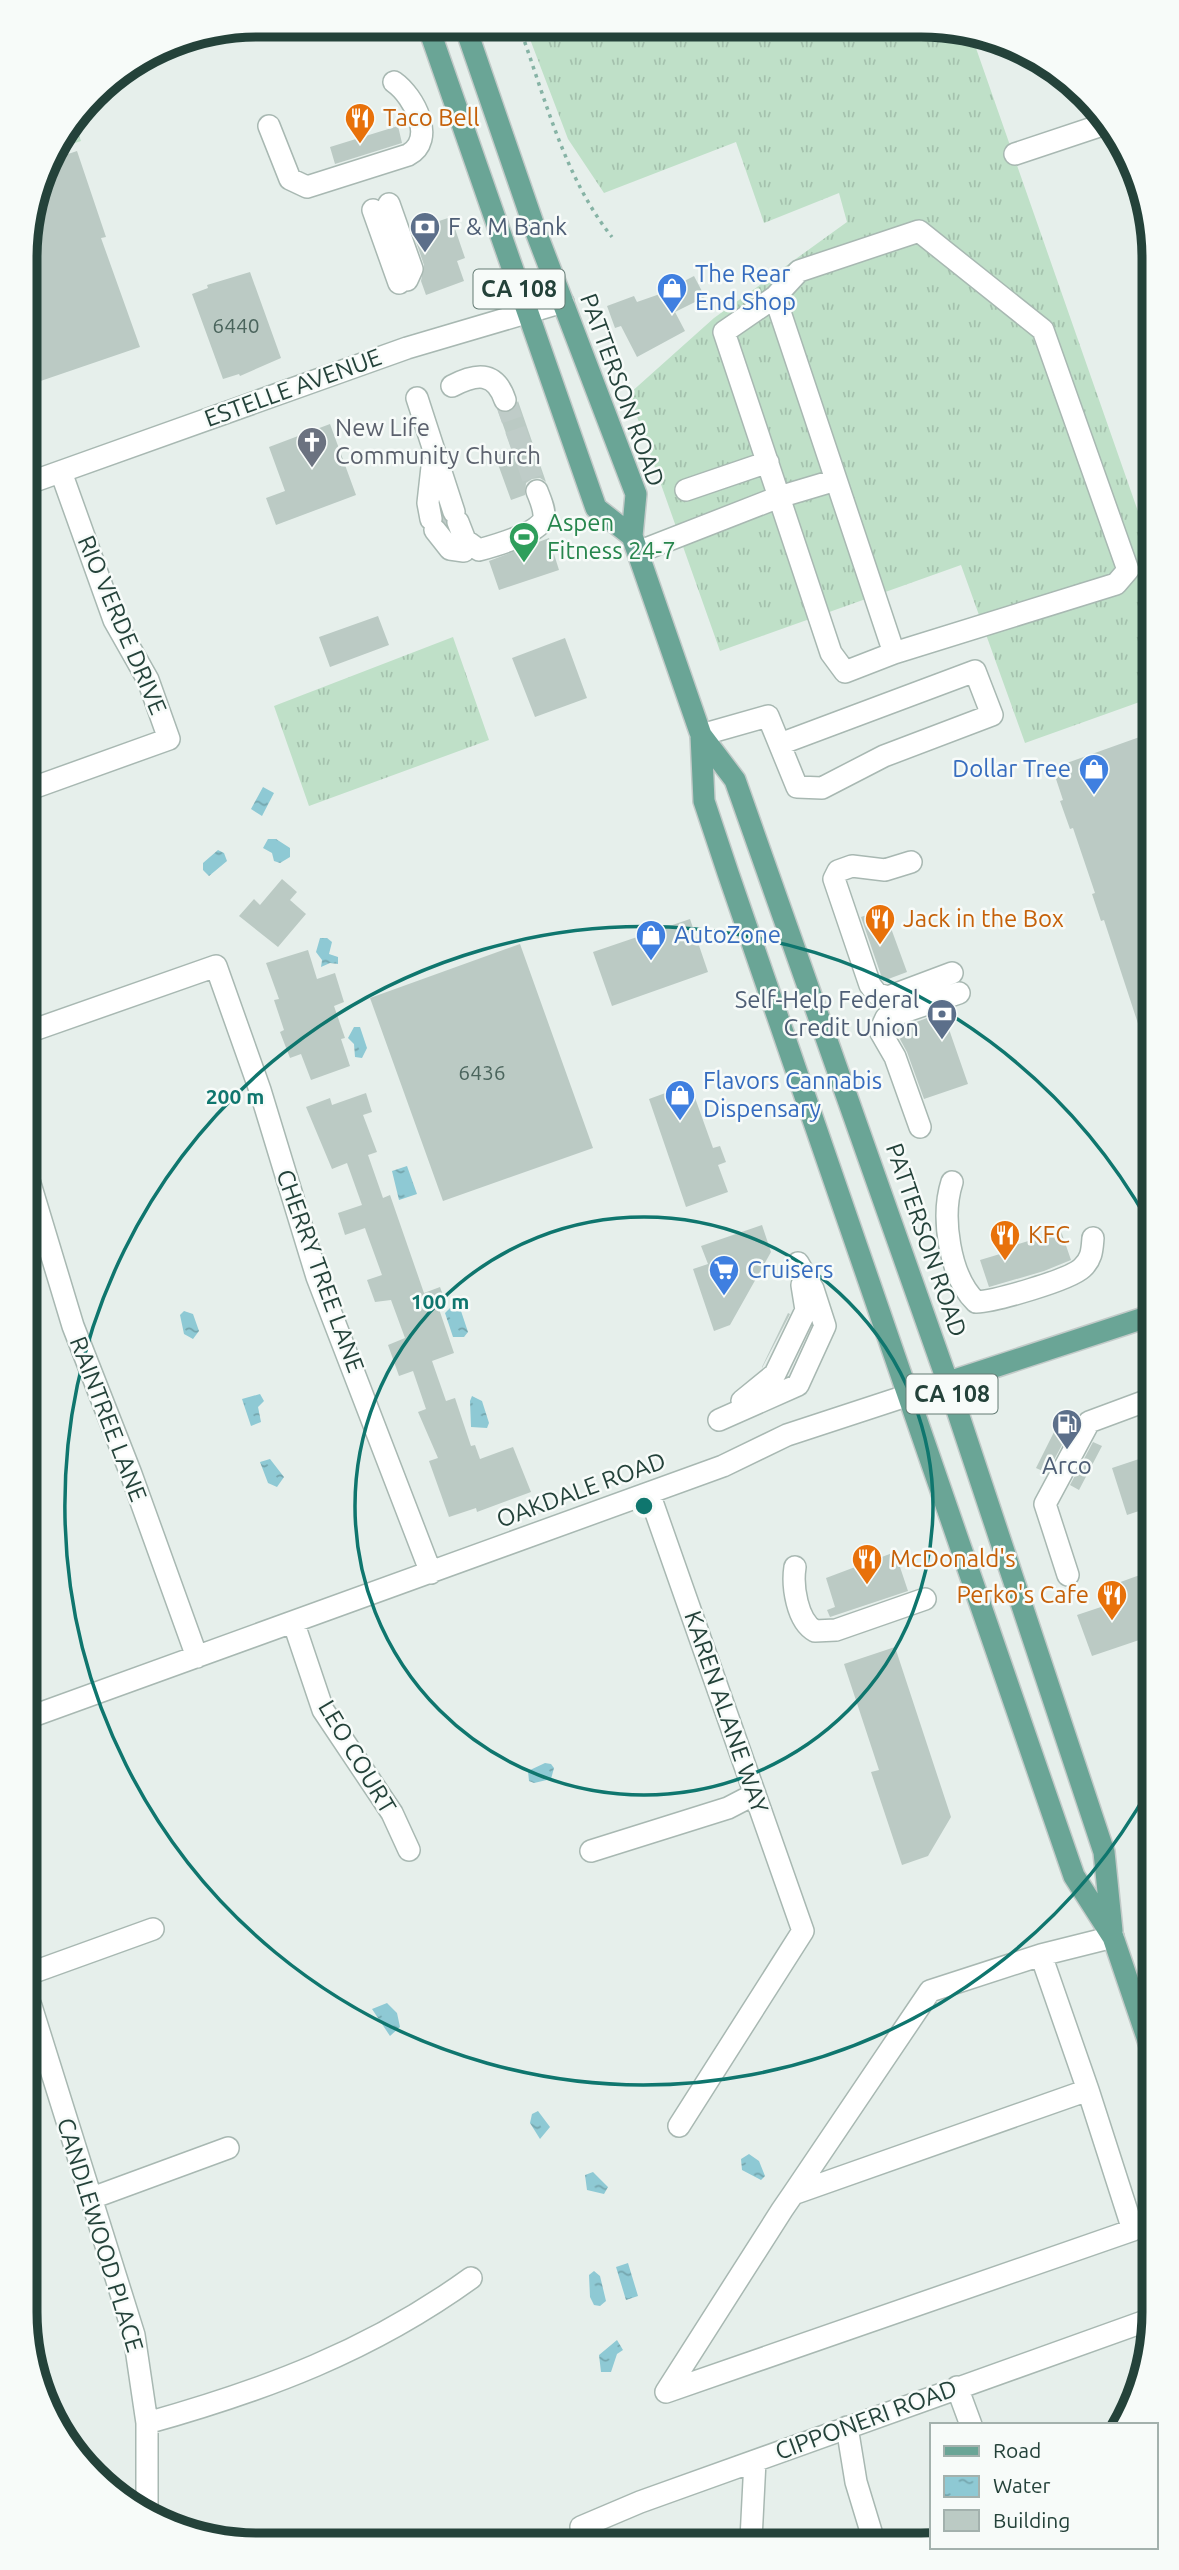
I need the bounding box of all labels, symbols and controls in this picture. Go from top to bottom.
restaurant icon: Taco Bell [343,101,377,145]
place label: Taco Bell [383,104,479,131]
bank icon: F & M Bank [408,210,442,254]
place label: F & M Bank [448,213,567,240]
place label: The Rear End Shop [695,260,796,315]
road number: CA 108 [474,270,564,308]
shop icon: The Rear End Shop [655,271,689,315]
street label: PATTERSON ROAD [575,290,670,490]
house number: 6440 [212,313,260,337]
street label: ESTELLE AVENUE [201,343,385,432]
place label: New Life Community Church [335,414,541,469]
church icon: New Life Community Church [295,425,329,469]
place label: Aspen Fitness 24-7 [547,509,676,564]
sports icon: Aspen Fitness 24-7 [507,520,541,564]
street label: RIO VERDE DRIVE [73,531,172,718]
shop icon: Dollar Tree [1077,752,1111,796]
place label: Dollar Tree [952,755,1071,782]
restaurant icon: Jack in the Box [863,902,897,946]
place label: Jack in the Box [903,905,1064,932]
shop icon: AutoZone [634,918,668,962]
place label: AutoZone [674,921,781,948]
place label: Self-Help Federal Credit Union [735,986,919,1041]
bank icon: Self-Help Federal Credit Union [925,997,959,1041]
house number: 6436 [458,1060,506,1084]
place label: Flavors Cannabis Dispensary [703,1067,882,1122]
shop icon: Flavors Cannabis Dispensary [663,1078,697,1122]
text: 200 m [206,1084,264,1108]
street label: PATTERSON ROAD [881,1139,972,1340]
street label: CHERRY TREE LANE [271,1166,370,1376]
restaurant icon: KFC [988,1218,1022,1262]
place label: KFC [1028,1221,1070,1248]
supermarket icon: Cruisers [707,1253,741,1297]
place label: Cruisers [747,1256,834,1283]
text: 100 m [411,1289,469,1313]
street label: RAINTREE LANE [65,1333,152,1505]
road number: CA 108 [906,1374,998,1414]
fuel station icon: Arco [1050,1407,1084,1451]
street label: OAKDALE ROAD [493,1446,669,1533]
place label: Arco [1042,1452,1092,1479]
centre of rings [632,1494,656,1518]
restaurant icon: McDonald's [850,1542,884,1586]
place label: McDonald's [890,1545,1016,1572]
restaurant icon: Perko's Cafe [1095,1578,1129,1622]
place label: Perko's Cafe [956,1581,1089,1608]
street label: KAREN ALANE WAY [679,1607,774,1817]
street label: LEO COURT [313,1695,402,1818]
street label: CANDLEWOOD PLACE [52,2115,149,2355]
street label: CIPPONERI ROAD [771,2374,960,2465]
legend [930,2423,1158,2549]
text: Road [993,2438,1041,2462]
text: Water [993,2473,1051,2497]
text: Building [993,2508,1070,2532]

